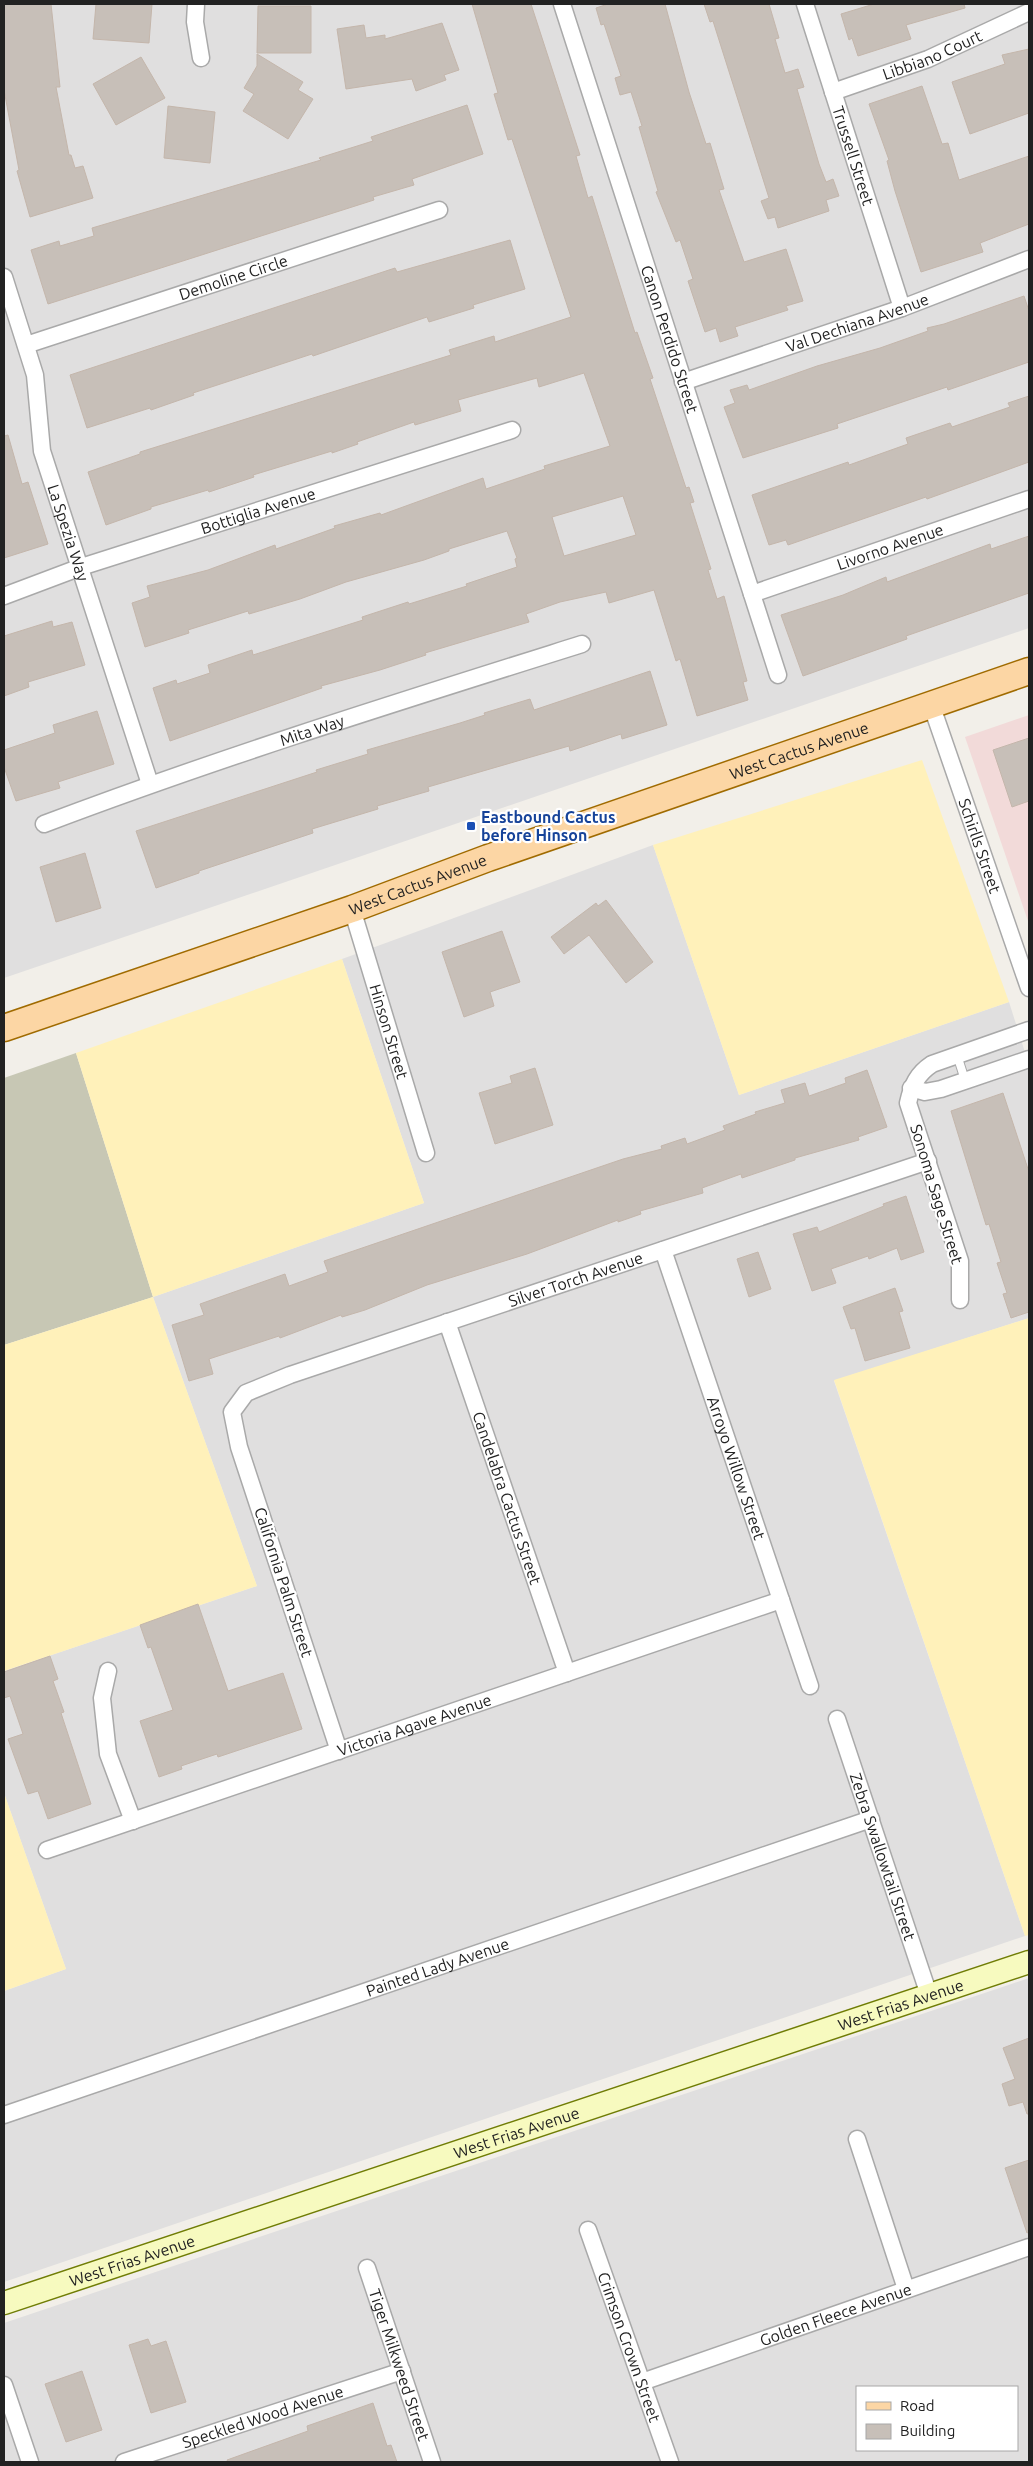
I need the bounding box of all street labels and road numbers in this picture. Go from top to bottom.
street label: Libbiano Court [880,26,985,83]
street label: Trussell Street [829,104,878,208]
street label: Demoline Circle [177,251,290,303]
street label: Canon Perdido Street [638,263,702,416]
street label: Val Dechiana Avenue [783,290,931,356]
street label: La Spezia Way [44,482,93,583]
street label: Bottiglia Avenue [198,484,318,537]
street label: Livorno Avenue [835,520,946,573]
street label: Mita Way [278,711,347,749]
street label: West Cactus Avenue [727,718,871,783]
street label: Schirlls Street [955,796,1005,896]
street label: West Cactus Avenue [346,850,489,918]
street label: Hinson Street [366,982,412,1082]
street label: Sonoma Sage Street [907,1122,967,1267]
street label: Silver Torch Avenue [506,1248,645,1310]
street label: Arroyo Willow Street [704,1394,769,1543]
street label: Candelabra Cactus Street [469,1409,545,1587]
street label: California Palm Street [251,1505,317,1660]
street label: Victoria Agave Avenue [335,1690,494,1759]
street label: Zebra Swallowtail Street [847,1770,919,1943]
street label: Painted Lady Avenue [364,1934,511,2000]
street label: West Frias Avenue [836,1975,966,2034]
street label: West Frias Avenue [451,2103,582,2162]
street label: West Frias Avenue [67,2231,197,2290]
street label: Crimson Crown Street [595,2269,664,2425]
street label: Golden Fleece Avenue [757,2280,914,2349]
street label: Tiger Milkweed Street [366,2287,433,2444]
street label: Speckled Wood Avenue [180,2382,346,2451]

